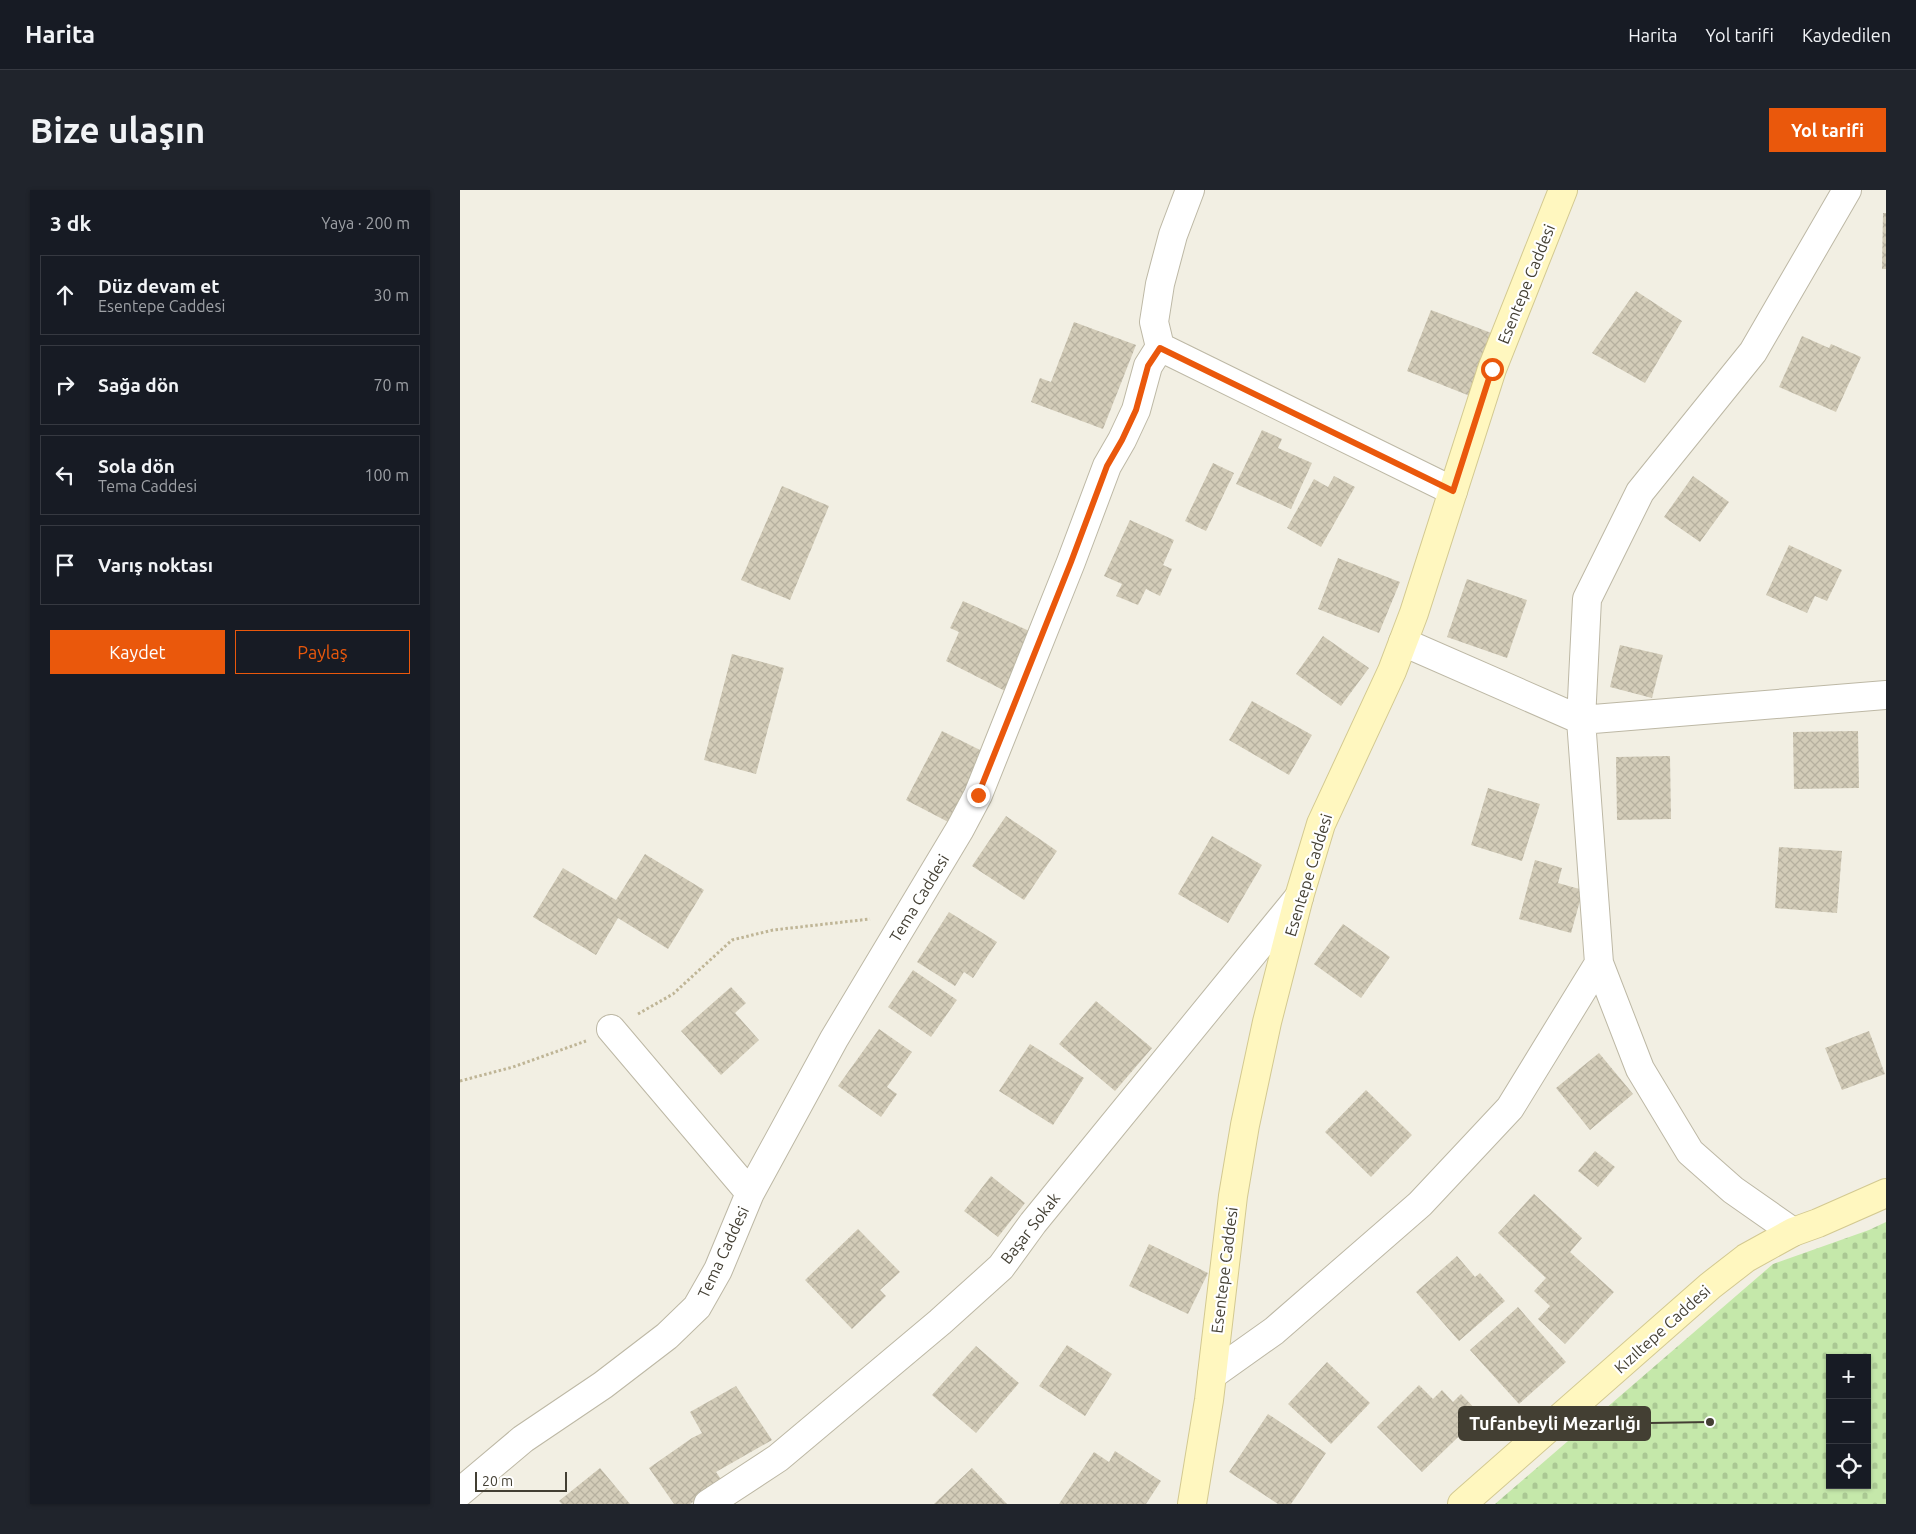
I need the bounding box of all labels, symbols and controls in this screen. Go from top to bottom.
text: Harita [25,21,95,48]
text: Harita [1628,25,1677,45]
text: Yol tarifi [1705,25,1774,45]
text: Kaydedilen [1802,25,1891,45]
button: Yol tarifi [1769,108,1886,152]
text: Bize ulaşın [30,110,205,150]
text: 3 dk [50,211,91,235]
text: Yaya · 200 m [321,214,410,232]
street label: Esentepe Caddesi [1494,222,1558,346]
text: Düz devam et [98,275,219,297]
icon: ahead [51,281,79,309]
text: 30 m [373,286,409,304]
text: Esentepe Caddesi [98,297,225,315]
route start [1481,358,1504,381]
icon: right [51,371,79,399]
text: Sağa dön [98,374,179,396]
text: 70 m [373,376,409,394]
text: Sola dön [98,455,175,477]
icon: left [51,461,79,489]
text: 100 m [364,466,409,484]
text: Tema Caddesi [98,477,197,495]
icon: arrive [51,551,79,579]
text: Varış noktası [98,554,213,576]
button: Kaydet [50,630,225,674]
button: Paylaş [235,630,410,674]
route end [967,784,990,807]
street label: Esentepe Caddesi [1281,812,1335,938]
street label: Tema Caddesi [886,851,952,945]
street label: Başar Sokak [997,1189,1063,1267]
street label: Tema Caddesi [694,1203,752,1301]
street label: Esentepe Caddesi [1207,1206,1241,1334]
street label: Kızıltepe Caddesi [1610,1281,1714,1377]
map controls [1826,1354,1871,1489]
button: + [1826,1354,1871,1399]
button: − [1826,1399,1871,1444]
callout: Tufanbeyli Mezarlığı [1459,1407,1650,1440]
text: Tufanbeyli Mezarlığı [1469,1413,1641,1433]
button: locate [1826,1444,1871,1489]
scale bar [475,1469,568,1492]
text: 20 m [482,1473,513,1489]

